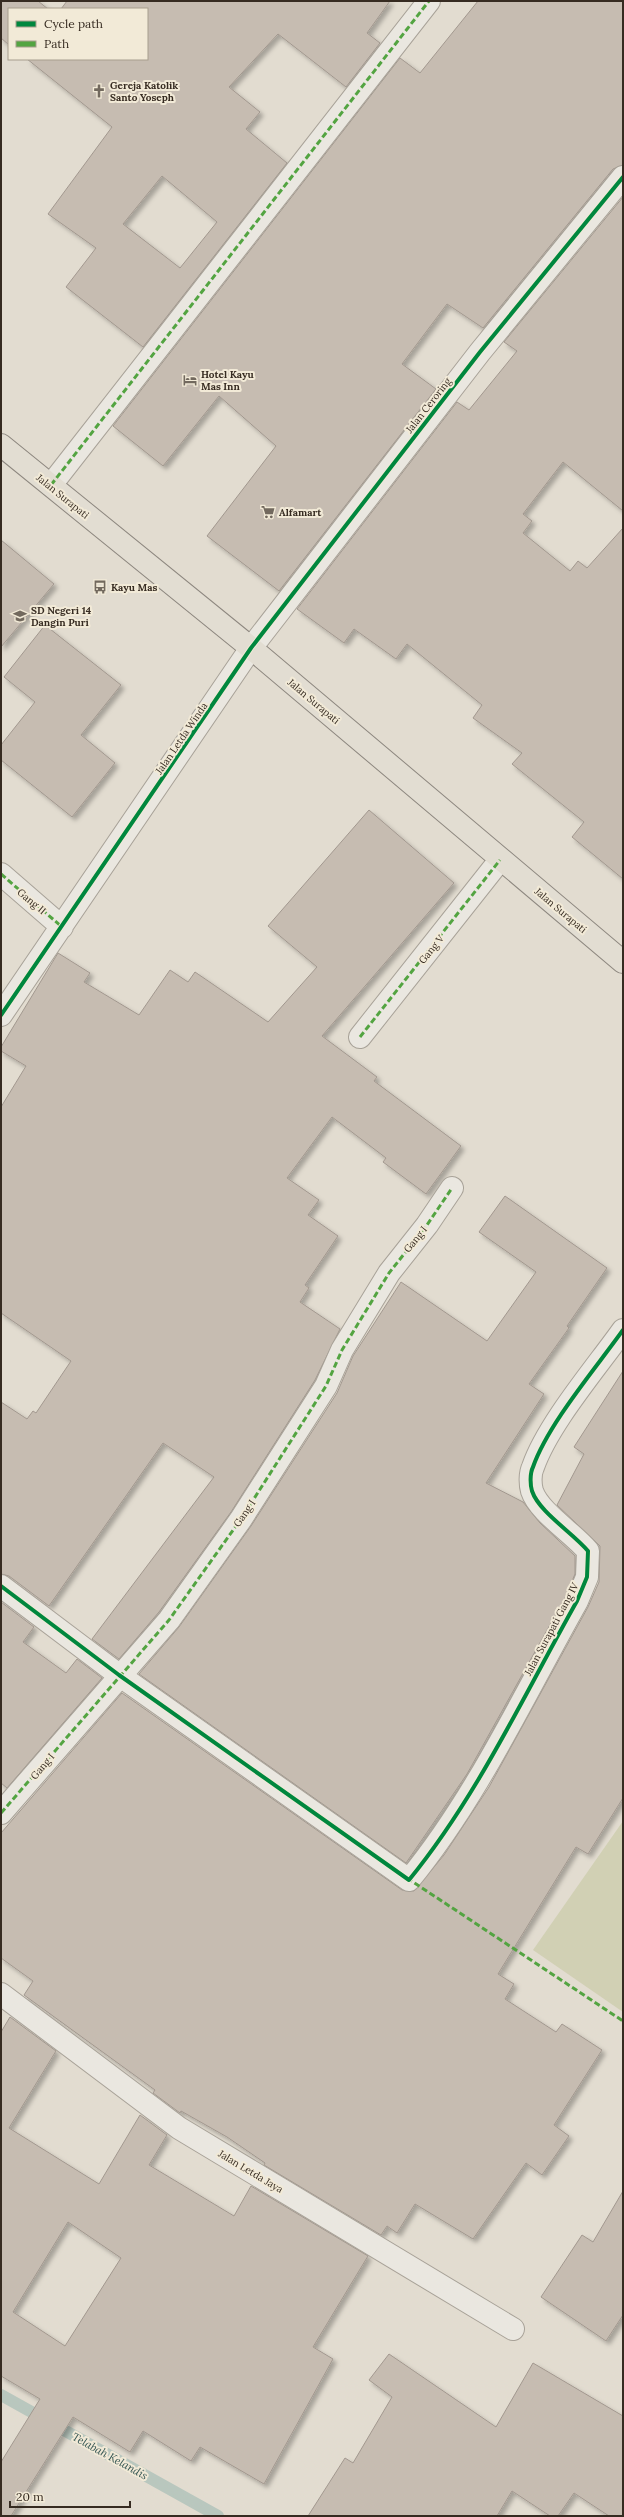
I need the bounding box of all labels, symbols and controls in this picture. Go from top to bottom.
legend [8,8,148,60]
text: Cycle path [44,16,103,31]
text: Path [44,36,69,51]
place label: Gereja Katolik Santo Yoseph [110,79,178,104]
church icon: Gereja Katolik Santo Yoseph [91,83,107,99]
place label: Hotel Kayu Mas Inn [201,368,254,393]
hotel icon: Hotel Kayu Mas Inn [182,372,198,388]
street label: Jalan Ceroring [402,375,454,436]
street label: Jalan Surapati [33,471,92,522]
supermarket icon: Alfamart [260,504,276,520]
place label: Alfamart [279,506,322,519]
bus stop icon: Kayu Mas [92,579,108,595]
place label: Kayu Mas [111,581,157,594]
place label: SD Negeri 14 Dangin Puri [31,604,92,629]
school or university icon: SD Negeri 14 Dangin Puri [12,608,28,624]
street label: Jalan Surapati [284,675,343,727]
street label: Jalan Letda Winda [152,700,210,778]
street label: Jalan Surapati [531,884,590,936]
street label: Gang II [15,886,49,917]
street label: Gang V [416,932,447,966]
street label: Gang I [401,1223,430,1255]
street label: Gang I [231,1497,258,1529]
street label: Jalan Surapati Gang IV [521,1580,582,1679]
street label: Gang I [28,1751,57,1782]
street label: Jalan Letda Jaya [215,2146,285,2196]
water label: Telabah Kelandis [70,2429,150,2483]
scale bar [10,2483,130,2509]
text: 20 m [16,2489,44,2504]

